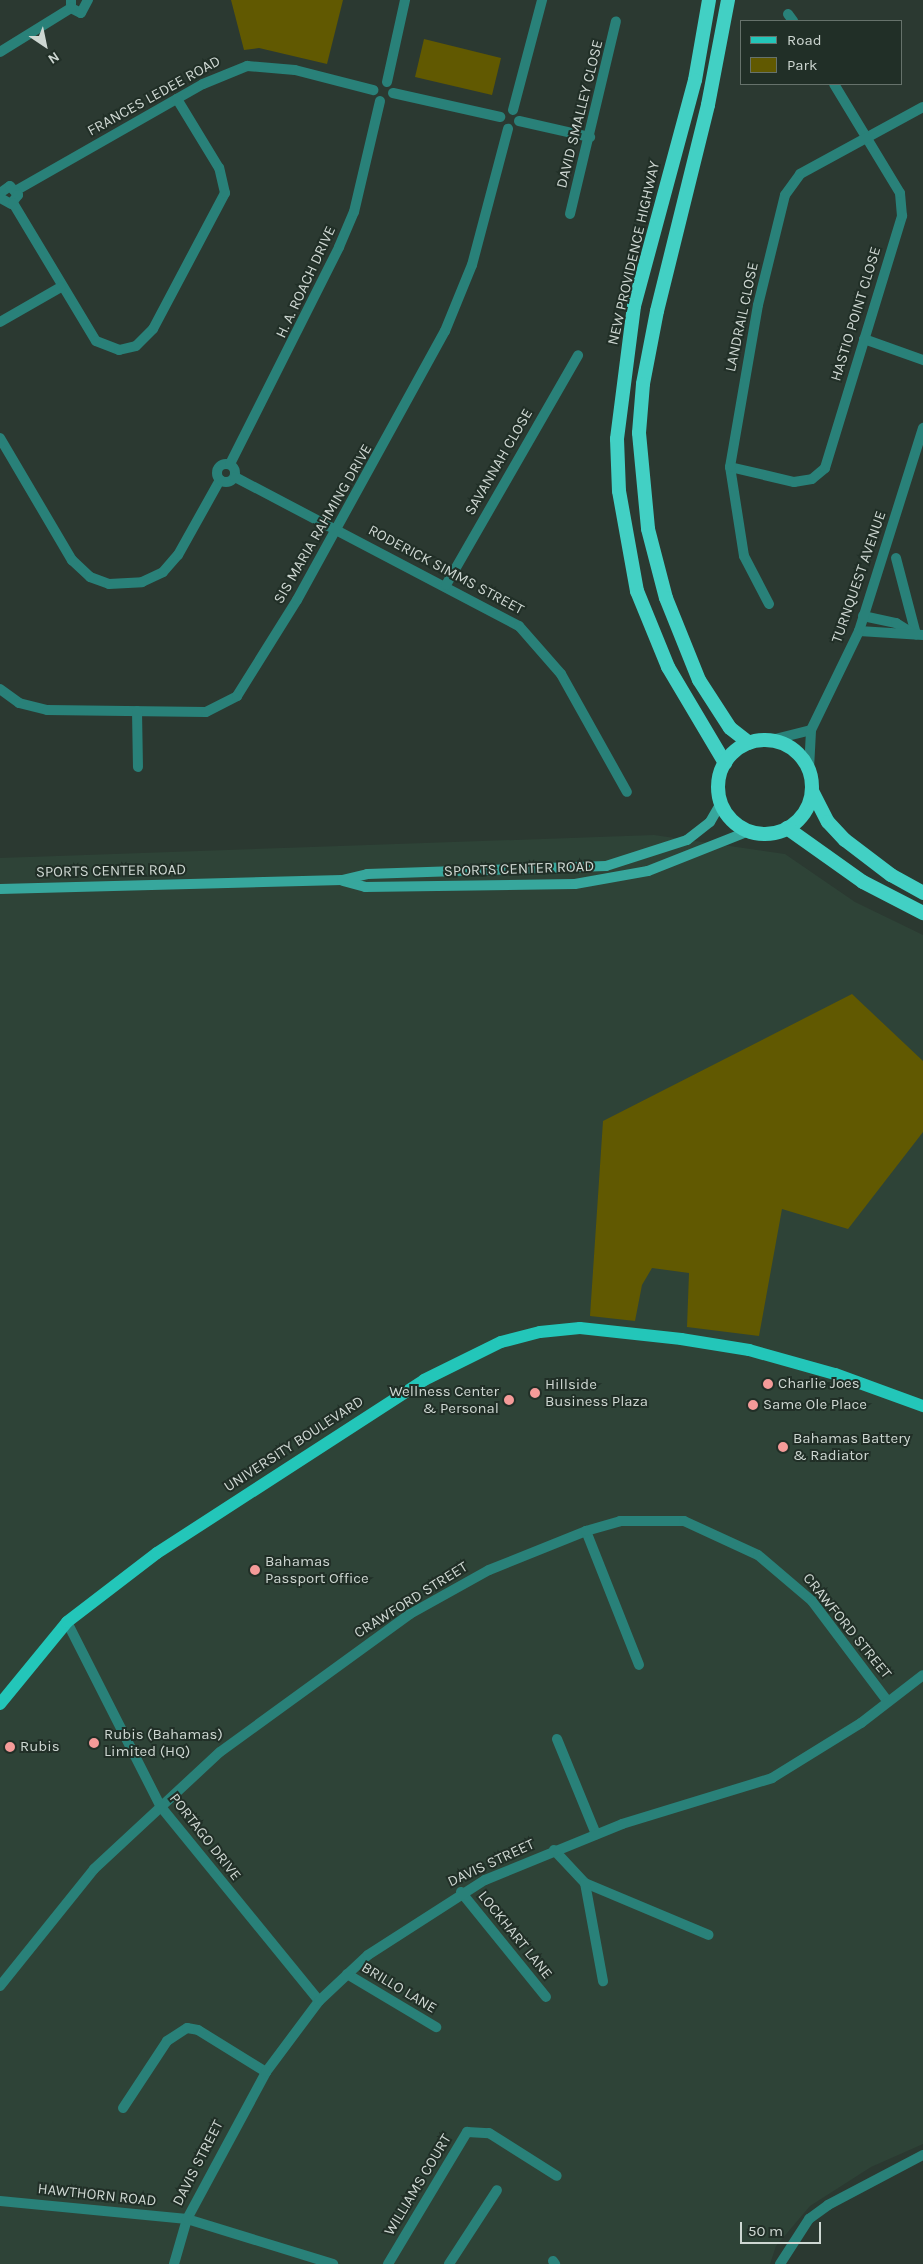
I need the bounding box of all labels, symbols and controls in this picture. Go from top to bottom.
north arrow [20,20,70,70]
legend [740,20,903,85]
text: Road [787,31,822,49]
street label: DAVID SMALLEY CLOSE [553,38,607,190]
text: N [45,48,63,68]
street label: FRANCES LEDEE ROAD [84,52,224,140]
text: Park [787,56,817,74]
street label: NEW PROVIDENCE HIGHWAY [604,159,664,347]
street label: H. A. ROACH DRIVE [272,223,340,341]
street label: HASTIO POINT CLOSE [827,245,885,383]
street label: LANDRAIL CLOSE [722,260,762,374]
street label: SAVANNAH CLOSE [461,406,537,518]
street label: SIS MARIA RAHMING DRIVE [270,441,376,607]
street label: TURNQUEST AVENUE [828,509,890,645]
street label: RODERICK SIMMS STREET [365,521,527,619]
street label: SPORTS CENTER ROAD [444,857,594,881]
street label: SPORTS CENTER ROAD [36,861,186,881]
place label: Hillside Business Plaza [545,1375,648,1410]
place label: Charlie Joes [778,1375,860,1393]
marker: Charlie Joes [762,1378,774,1390]
place label: Wellness Center & Personal [389,1382,499,1417]
marker: Hillside Business Plaza [529,1387,541,1399]
street label: UNIVERSITY BOULEVARD [221,1392,367,1496]
marker: Wellness Center & Personal [503,1394,515,1406]
place label: Same Ole Place [763,1396,867,1414]
marker: Same Ole Place [747,1399,759,1411]
place label: Bahamas Battery & Radiator [793,1429,911,1464]
marker: Bahamas Battery & Radiator [777,1441,789,1453]
place label: Bahamas Passport Office [265,1552,369,1587]
street label: CRAWFORD STREET [351,1558,471,1642]
marker: Bahamas Passport Office [249,1564,261,1576]
street label: CRAWFORD STREET [799,1570,895,1682]
place label: Rubis (Bahamas) Limited (HQ) [104,1725,223,1760]
marker: Rubis (Bahamas) Limited (HQ) [88,1737,100,1749]
place label: Rubis [20,1738,60,1756]
marker: Rubis [4,1741,16,1753]
street label: PORTAGO DRIVE [165,1790,245,1884]
street label: DAVIS STREET [445,1835,537,1891]
street label: LOCKHART LANE [474,1887,556,1983]
street label: BRILLO LANE [358,1959,440,2017]
street label: DAVIS STREET [169,2117,227,2209]
street label: WILLIAMS COURT [381,2131,455,2239]
street label: HAWTHORN ROAD [37,2180,157,2210]
scale bar [743,2212,824,2244]
text: 50 m [748,2222,783,2240]

